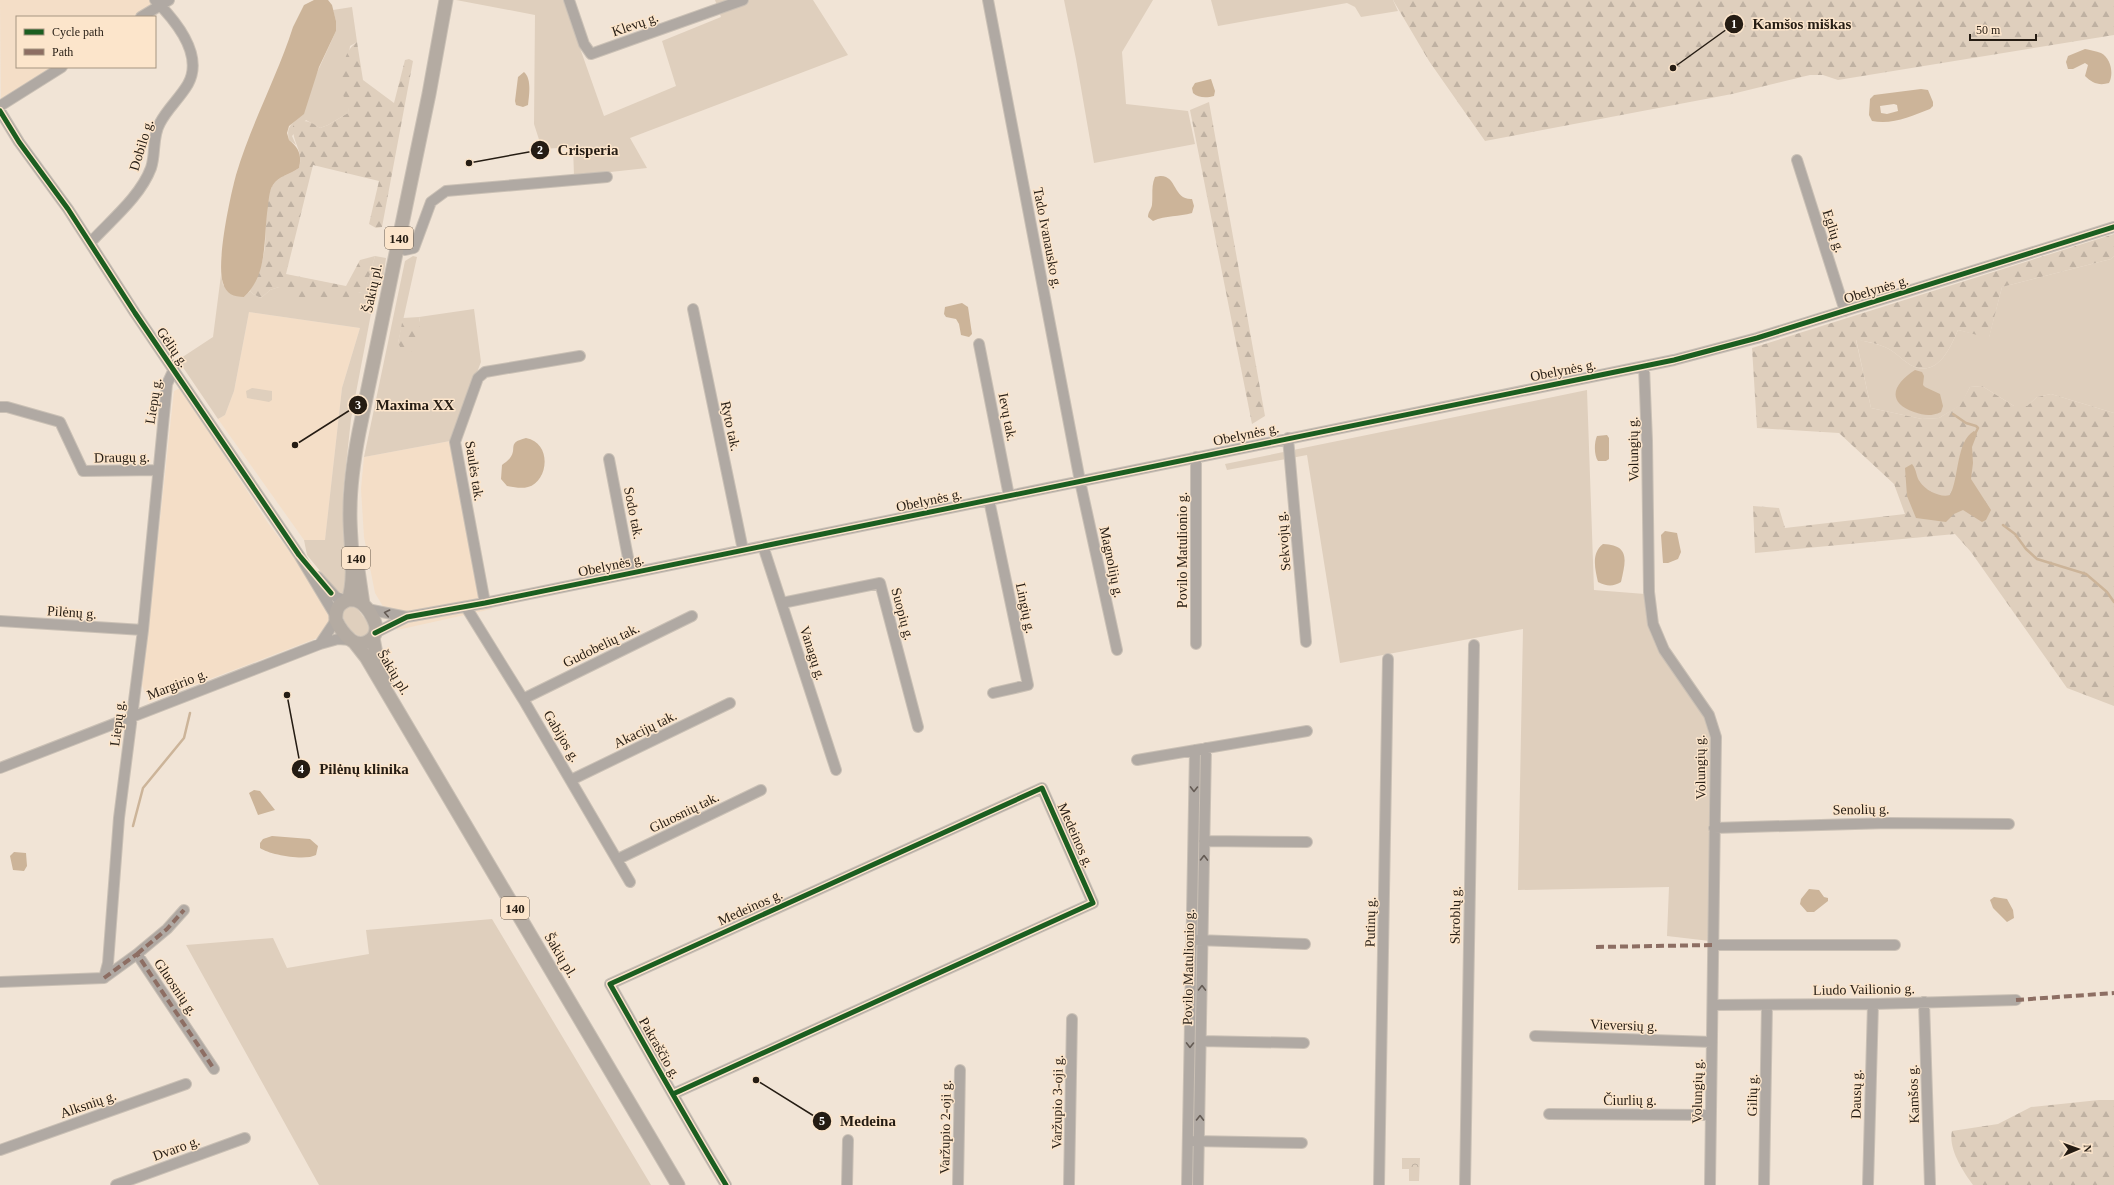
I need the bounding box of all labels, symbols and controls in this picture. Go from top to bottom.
street label: Klevų g. [610,10,660,39]
callout: Kamšos miškas [1724,11,1859,38]
legend [16,16,156,68]
text: Kamšos miškas [1753,16,1852,32]
scale bar [1970,16,2036,42]
text: 1 [1731,17,1737,31]
text: 50 m [1976,23,2001,37]
text: Cycle path [52,25,104,39]
text: Path [52,45,73,59]
street label: Dobilo g. [127,118,156,173]
callout: Crisperia [530,136,627,163]
text: Crisperia [558,142,619,158]
text: 2 [537,143,543,157]
street label: Tado Ivanausko g. [1030,186,1065,290]
street label: Eglių g. [1820,208,1848,255]
road number: 140 [385,227,413,249]
street label: Šakių pl. [359,262,385,314]
street label: Obelynės g. [1842,273,1910,306]
street label: Gėlių g. [154,325,192,370]
street label: Obelynės g. [1529,357,1597,384]
street label: Liepų g. [142,377,165,425]
callout: Maxima XX [348,391,463,418]
street label: Ievų tak. [995,392,1020,443]
text: Maxima XX [376,397,455,413]
text: 3 [355,398,361,412]
street label: Ryto tak. [718,400,743,452]
street label: Volungių g. [1625,416,1642,482]
street label: Obelynės g. [1212,420,1280,449]
street label: Saulės tak. [462,440,487,502]
street label: Draugų g. [94,450,150,465]
street label: Sodo tak. [621,486,646,540]
street label: Obelynės g. [895,486,963,515]
street label: Povilo Matulionio g. [1175,492,1190,608]
street label: Sekvojų g. [1273,510,1294,571]
street label: Magnolijų g. [1097,525,1126,599]
road number: 140 [342,547,370,569]
street label: Obelynės g. [577,551,645,580]
street label: Lingių g. [1013,581,1038,635]
street label: Suopių g. [888,586,917,642]
street label: Pilėnų g. [47,603,97,622]
one-way arrow [384,609,390,617]
street label: Gudobelių tak. [561,620,642,670]
street label: Vanagų g. [797,624,828,682]
street label: Šakių pl. [374,647,414,697]
street label: Margirio g. [145,666,210,703]
street label: Liepų g. [107,699,128,747]
street label: Gabijos g. [540,708,583,765]
street label: Akacijų tak. [611,708,679,751]
street label: Volungių g. [1692,734,1709,800]
callout: Pilėnų klinika [291,756,417,783]
text: Pilėnų klinika [319,761,409,777]
text: 4 [298,762,304,776]
one-way arrow [1190,786,1198,792]
street label: Gluosnių tak. [647,789,721,836]
street label: Medeinos g. [1055,801,1096,870]
street label: Senolių g. [1832,802,1890,817]
one-way arrow [1200,855,1208,861]
street label: Skroblų g. [1447,886,1464,944]
street label: Medeinos g. [716,887,785,928]
road number: 140 [501,897,529,919]
street label: Putinų g. [1363,897,1378,947]
street label: Povilo Matulionio g. [1180,909,1197,1025]
street label: Šakių pl. [541,930,581,980]
street label: Gluosnių g. [151,956,200,1019]
street label: Liudo Vailionio g. [1813,981,1915,998]
one-way arrow [1198,985,1206,991]
street label: Pakraščio g. [636,1015,683,1082]
street label: Vieversių g. [1590,1017,1658,1034]
one-way arrow [1185,1042,1194,1048]
street label: Varžupio 3-oji g. [1049,1055,1066,1149]
street label: Volungių g. [1689,1058,1706,1124]
street label: Kamšos g. [1905,1064,1922,1124]
street label: Dausų g. [1849,1069,1864,1119]
street label: Gilių g. [1745,1073,1760,1117]
street label: Varžupio 2-oji g. [937,1080,954,1174]
street label: Alksnių g. [58,1088,118,1121]
street label: Čiurlių g. [1603,1092,1657,1108]
callout: Medeina [812,1108,904,1135]
text: Medeina [840,1113,896,1129]
text: 5 [819,1114,825,1128]
one-way arrow [1196,1115,1204,1121]
north arrow [2058,1129,2098,1169]
street label: Dvaro g. [151,1133,202,1164]
text: N [2082,1144,2094,1153]

